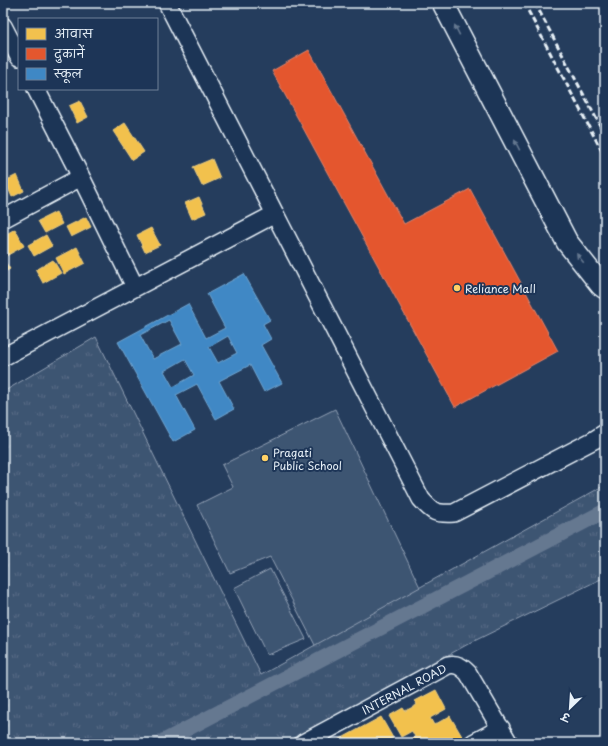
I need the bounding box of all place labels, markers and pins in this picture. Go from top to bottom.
place label: Reliance Mall [465,280,536,297]
marker: Reliance Mall [452,283,462,293]
place label: Pragati Public School [273,444,342,474]
marker: Pragati Public School [260,453,270,463]

